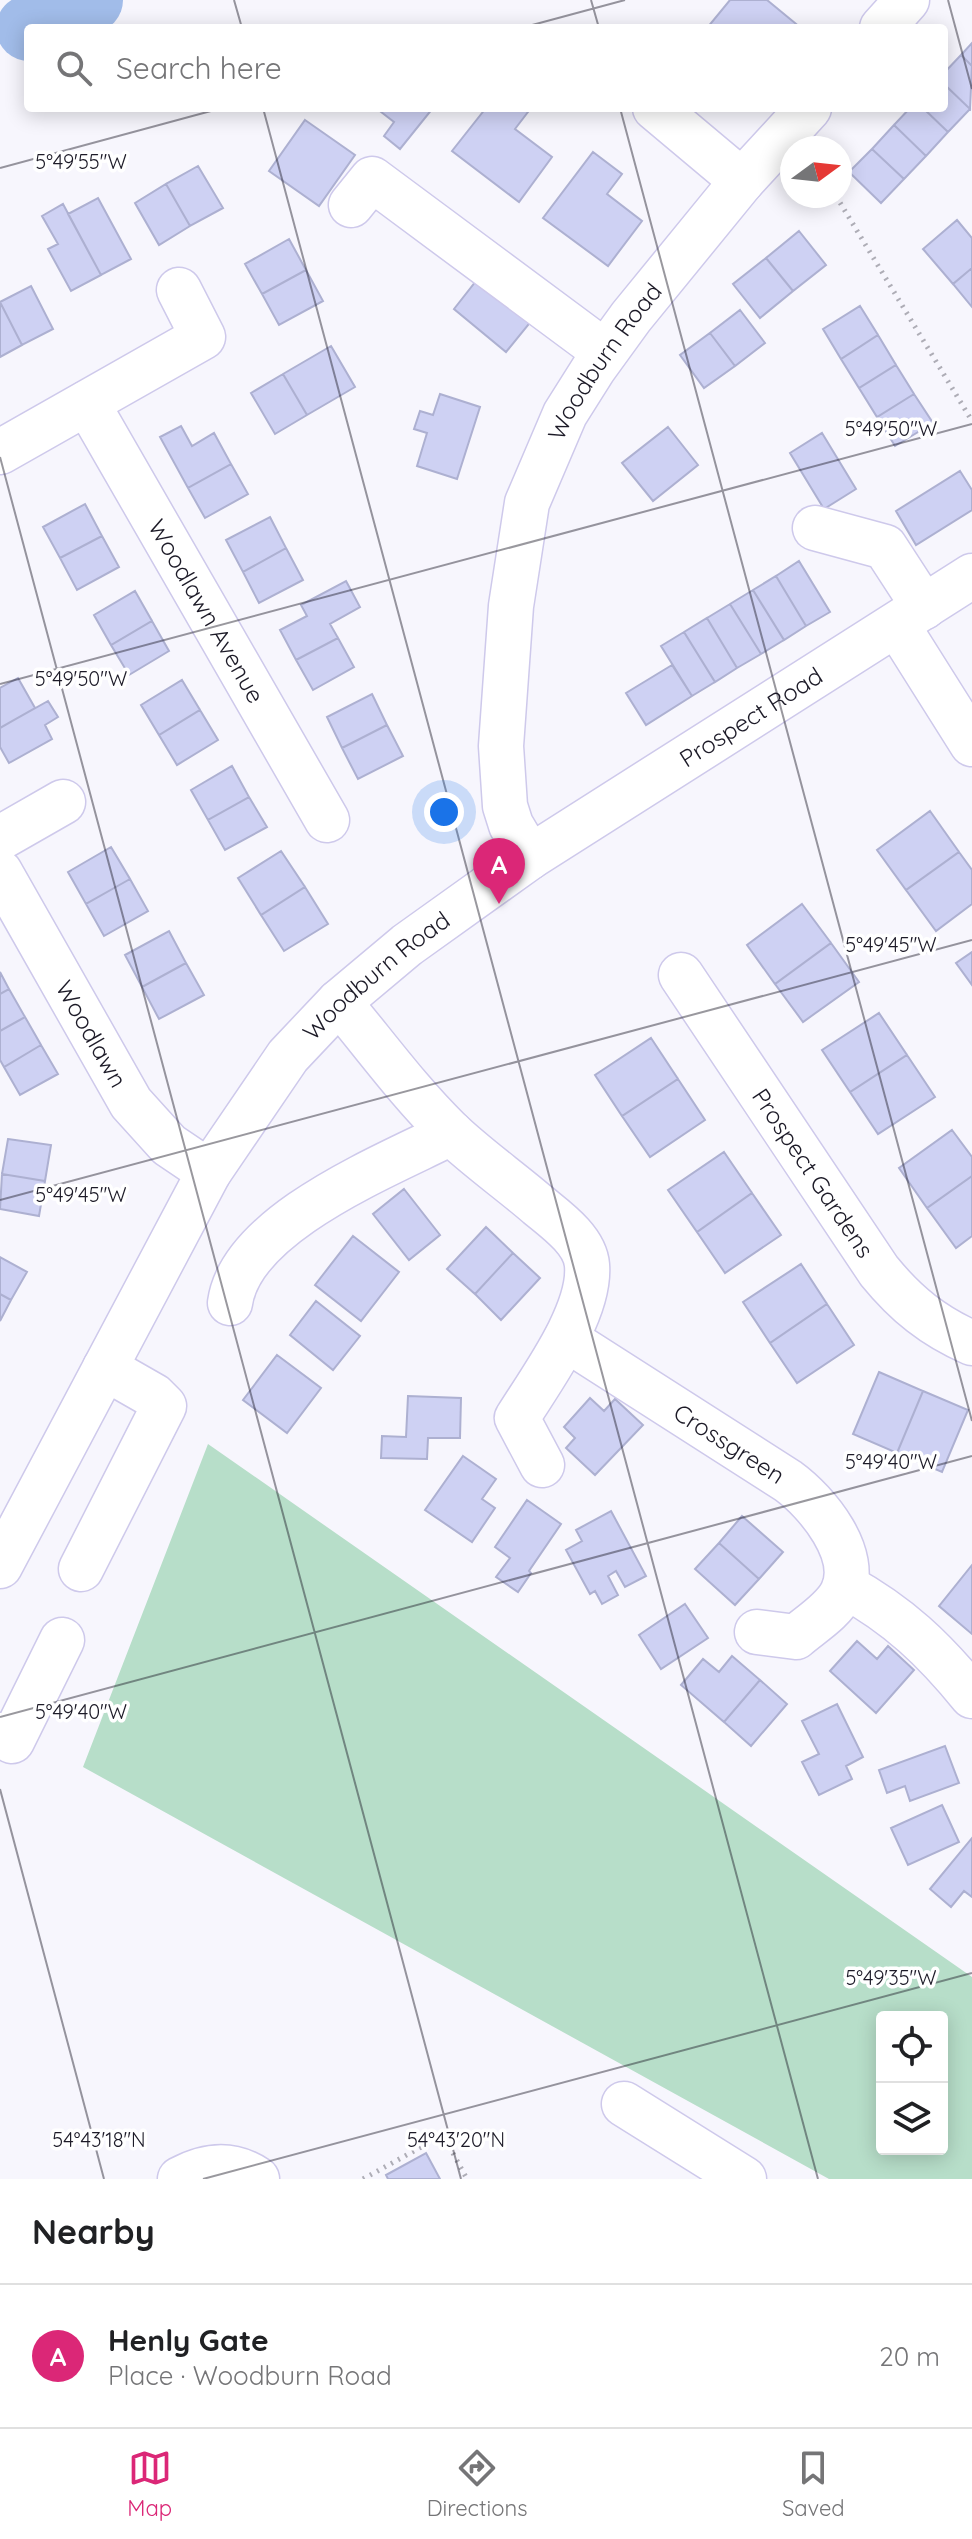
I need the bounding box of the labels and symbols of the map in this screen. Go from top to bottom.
north arrow [780,136,852,208]
text: 5°49'55"W [35,149,127,174]
street label: Woodburn Road [541,277,668,444]
text: 5°49'50"W [845,416,937,441]
street label: Woodlawn Avenue [142,514,271,708]
street label: Prospect Road [674,660,828,773]
text: 5°49'50"W [35,666,127,691]
your location [424,792,464,832]
pin: A [473,838,525,904]
street label: Woodburn Road [296,905,455,1046]
text: 5°49'45"W [845,932,937,957]
street label: Woodlawn [50,975,134,1093]
street label: Prospect Gardens [746,1082,881,1263]
text: 5°49'45"W [35,1182,127,1207]
street label: Crossgreen [668,1397,791,1490]
text: 5°49'40"W [845,1449,937,1474]
text: 5°49'40"W [35,1699,127,1724]
text: 5°49'35"W [845,1965,937,1990]
text: 54°43'18"N [52,2127,146,2152]
text: 54°43'20"N [407,2127,505,2152]

